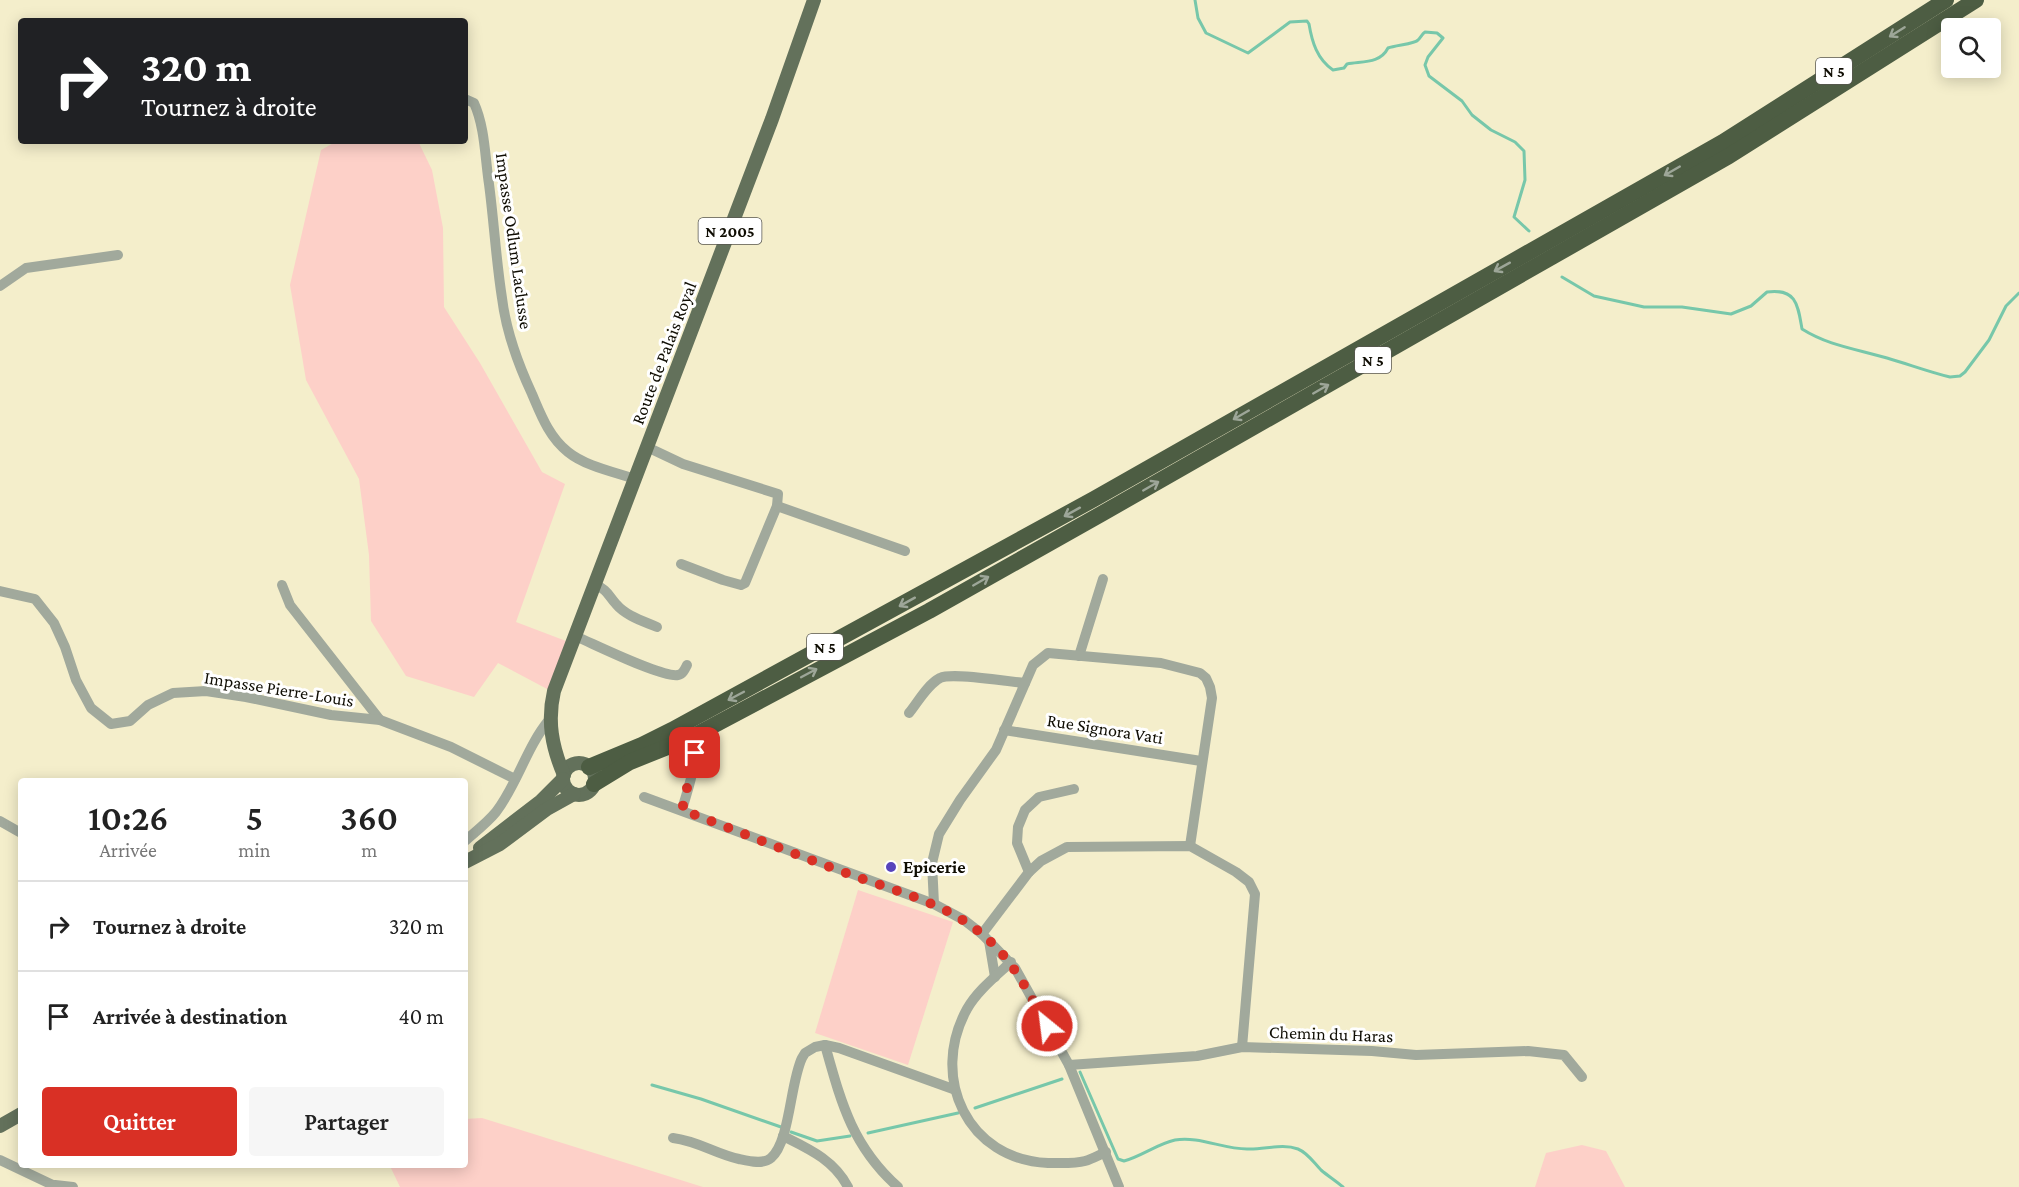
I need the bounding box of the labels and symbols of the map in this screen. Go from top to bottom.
one-way arrow [1889,26,1906,38]
road number: N 5 [1816,58,1852,84]
street label: Impasse Odlum Laclusse [492,152,536,330]
one-way arrow [1664,165,1681,177]
road number: N 2005 [698,218,762,244]
one-way arrow [1494,261,1511,273]
street label: Route de Palais Royal [628,279,701,427]
road number: N 5 [1355,347,1391,373]
one-way arrow [1312,383,1329,395]
one-way arrow [1233,410,1250,422]
one-way arrow [1142,480,1159,492]
one-way arrow [1063,506,1080,518]
one-way arrow [972,574,989,586]
one-way arrow [899,597,917,608]
road number: N 5 [807,634,843,660]
street label: Impasse Pierre-Louis [203,667,355,711]
one-way arrow [800,667,818,679]
one-way arrow [727,690,745,702]
street label: Rue Signora Vati [1046,710,1165,748]
pin [669,727,720,778]
place label: Epicerie [903,857,966,877]
marker: Epicerie [884,860,898,874]
position arrow [1015,994,1079,1058]
street label: Chemin du Haras [1268,1022,1394,1046]

